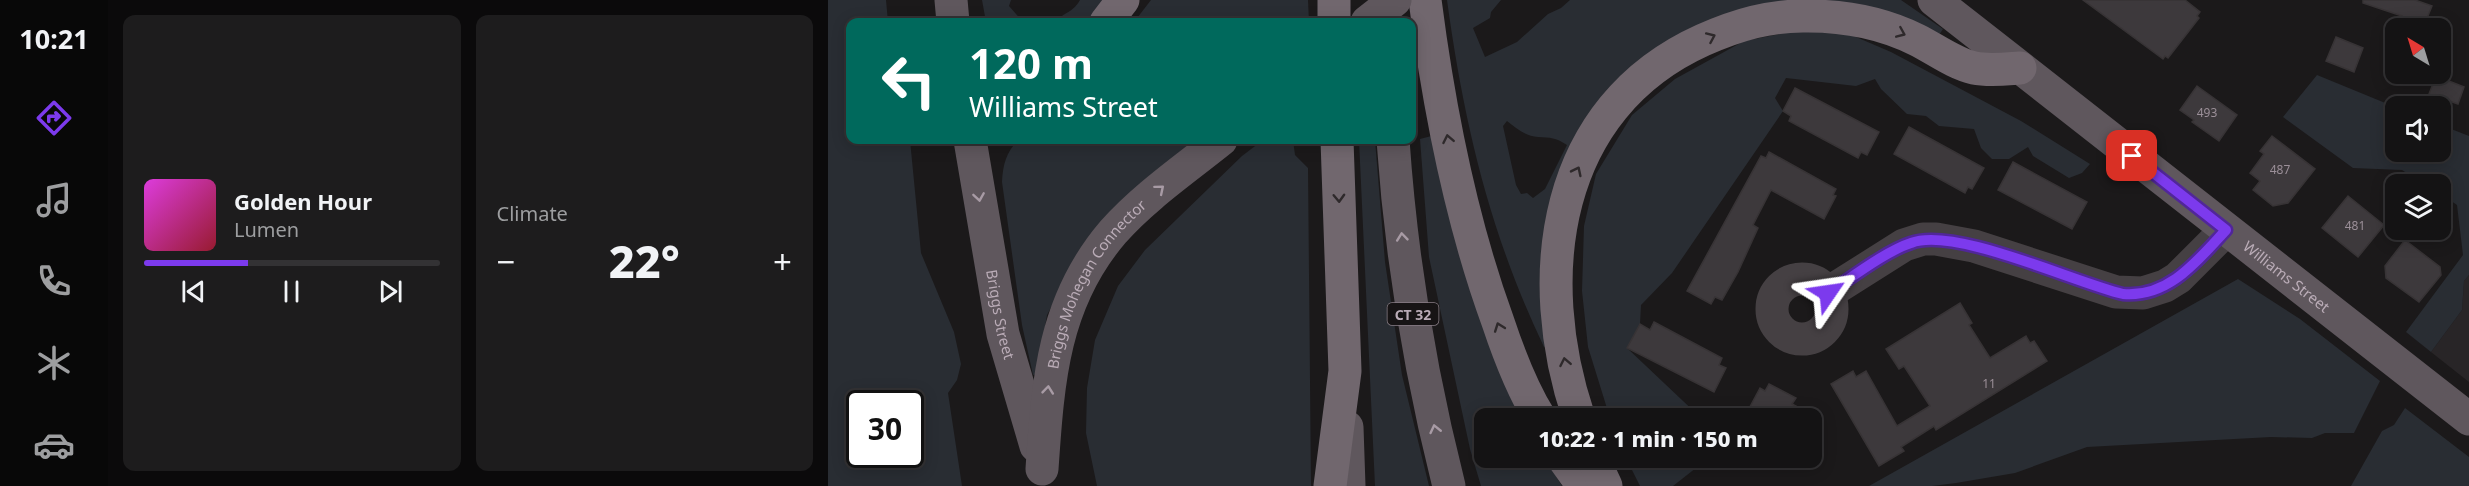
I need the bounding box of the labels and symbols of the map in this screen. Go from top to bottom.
north arrow [2385,18,2451,84]
one-way arrow [1894,26,1905,38]
one-way arrow [1705,32,1716,44]
house number: 493 [2197,104,2217,121]
pin [2106,130,2157,181]
one-way arrow [1442,134,1455,144]
house number: 487 [2270,161,2290,178]
one-way arrow [1569,166,1581,177]
one-way arrow [1153,185,1164,196]
one-way arrow [972,193,984,202]
one-way arrow [1332,193,1345,202]
street label: Briggs Mohegan Connector [1042,195,1150,370]
house number: 481 [2345,217,2365,234]
one-way arrow [1396,233,1409,242]
street label: Williams Street [2239,236,2335,317]
position arrow [1796,261,1860,325]
street label: Briggs Street [982,268,1020,362]
road number: CT 32 [1388,303,1438,325]
one-way arrow [1494,322,1507,333]
one-way arrow [1559,357,1572,367]
house number: 11 [1982,375,1996,392]
one-way arrow [1041,385,1054,394]
speed limit sign: 30 [846,390,924,468]
one-way arrow [1429,425,1442,435]

